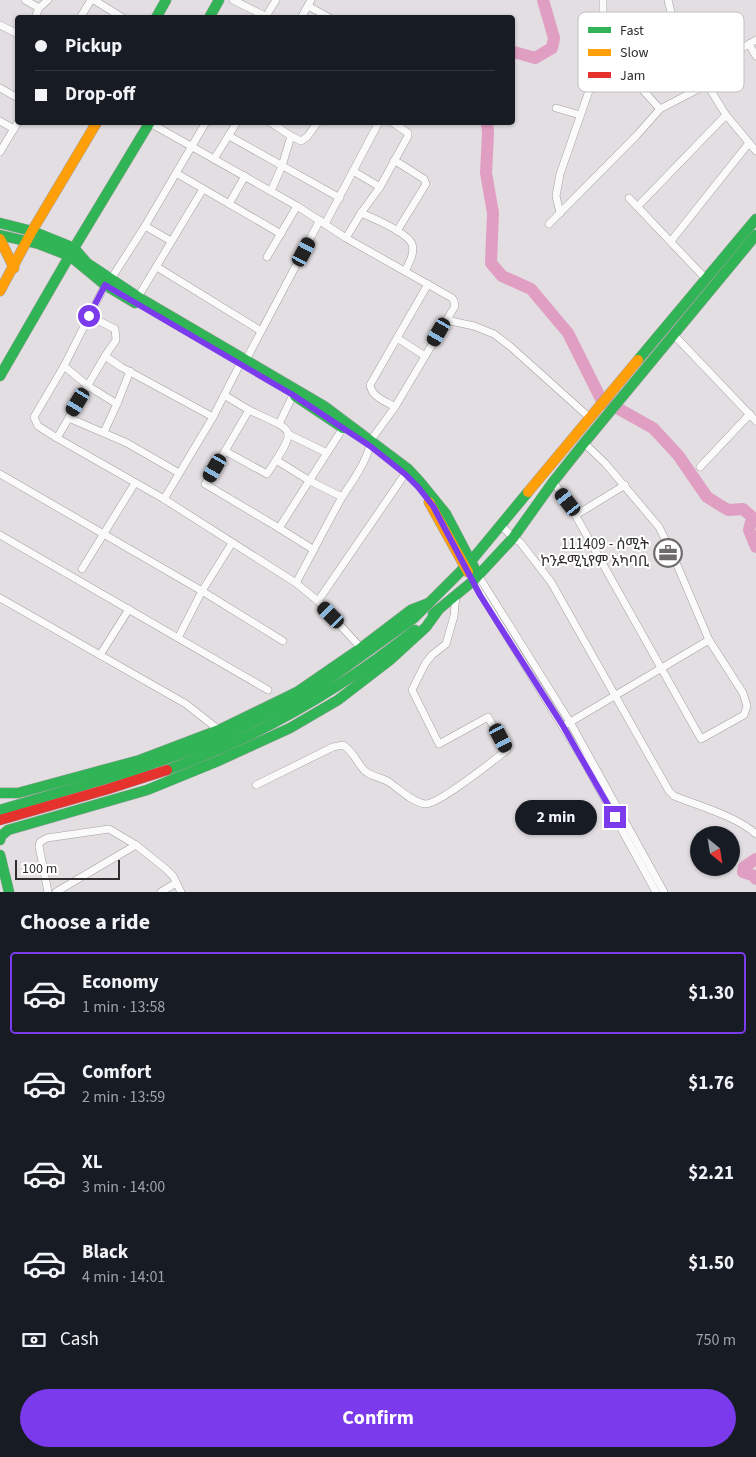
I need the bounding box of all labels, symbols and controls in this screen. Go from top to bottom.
legend [578,12,744,92]
text: Fast [620,21,644,41]
text: Pickup [65,33,122,60]
text: Slow [620,43,649,63]
text: Jam [620,66,645,86]
text: Drop-off [65,81,135,108]
car [290,235,317,269]
route start [78,305,100,327]
car [425,315,452,349]
car [63,385,92,419]
car [201,451,228,485]
car [552,486,583,518]
place label: 111409 - ሰሚት ኮንዶሚኒየም አካባቢ [541,534,649,572]
office icon: 111409 - ሰሚት ኮንዶሚኒየም አካባቢ [653,538,683,568]
car [315,599,346,631]
car [487,721,514,755]
callout: 2 min [515,800,598,834]
text: 2 min [537,806,575,828]
route end [604,806,626,828]
north arrow [690,826,740,876]
map controls [690,826,740,876]
scale bar [15,857,120,880]
text: 100 m [22,859,57,879]
text: Choose a ride [20,906,150,938]
text: Economy [82,969,159,996]
icon: car [22,971,67,1016]
text: $1.30 [688,980,734,1007]
text: 1 min · 13:58 [82,996,165,1018]
text: Comfort [82,1059,152,1086]
icon: car [22,1061,67,1106]
text: $1.76 [688,1070,734,1097]
text: 2 min · 13:59 [82,1086,165,1108]
text: XL [82,1149,103,1176]
icon: car [22,1151,67,1196]
text: $2.21 [688,1160,734,1187]
text: 3 min · 14:00 [82,1176,165,1198]
text: Black [82,1239,128,1266]
icon: car [22,1241,67,1286]
text: $1.50 [688,1250,734,1277]
text: 4 min · 14:01 [82,1266,165,1288]
icon: cash [20,1326,48,1354]
text: Cash [60,1326,99,1353]
text: 750 m [696,1329,736,1351]
button: Confirm [20,1389,736,1447]

